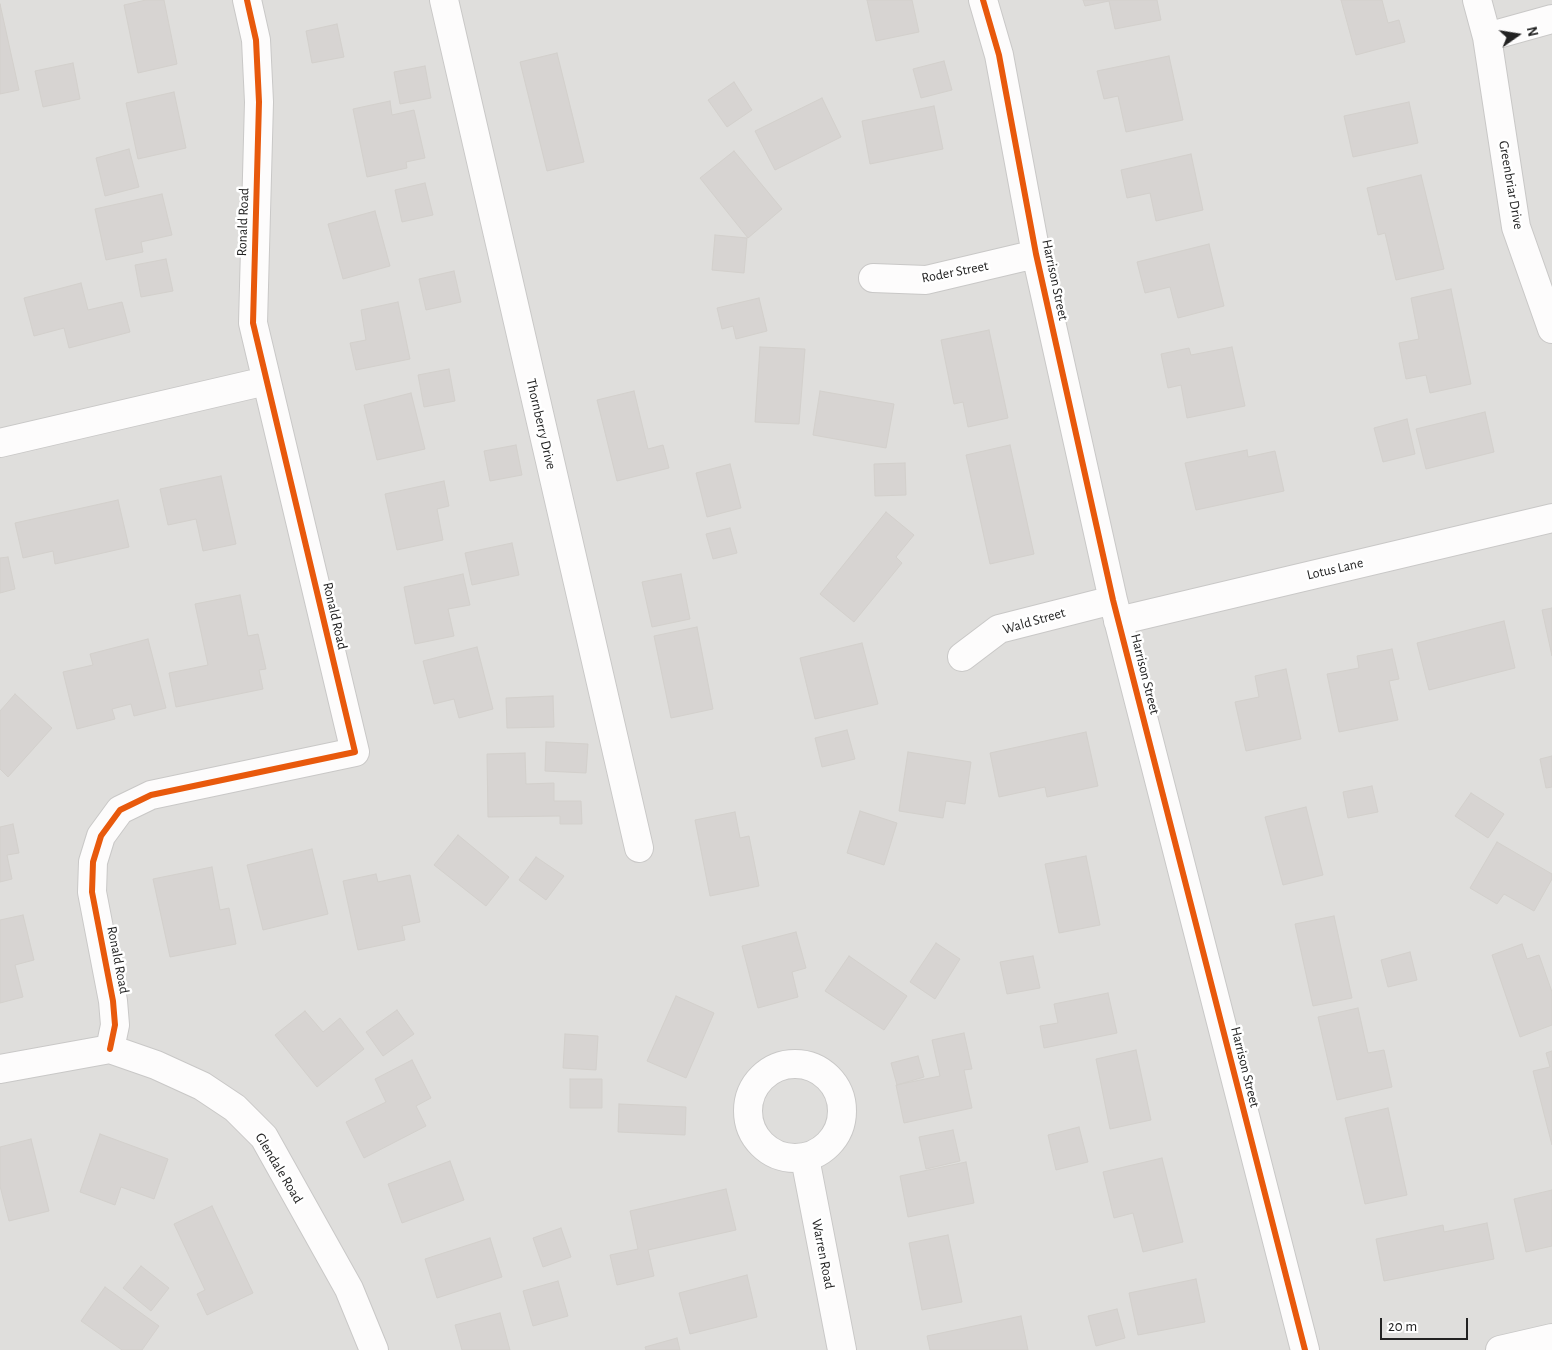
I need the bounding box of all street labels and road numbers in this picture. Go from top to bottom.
street label: Greenbriar Drive [1495,139,1527,231]
street label: Ronald Road [233,187,253,257]
street label: Harrison Street [1038,238,1072,322]
street label: Roder Street [920,257,990,287]
street label: Thornberry Drive [522,377,560,471]
street label: Lotus Lane [1305,554,1365,584]
street label: Ronald Road [319,581,351,651]
street label: Wald Street [1001,604,1067,638]
street label: Harrison Street [1127,632,1163,716]
street label: Ronald Road [103,925,133,995]
street label: Harrison Street [1227,1025,1263,1109]
street label: Glendale Road [251,1130,307,1206]
street label: Warren Road [808,1218,838,1290]

